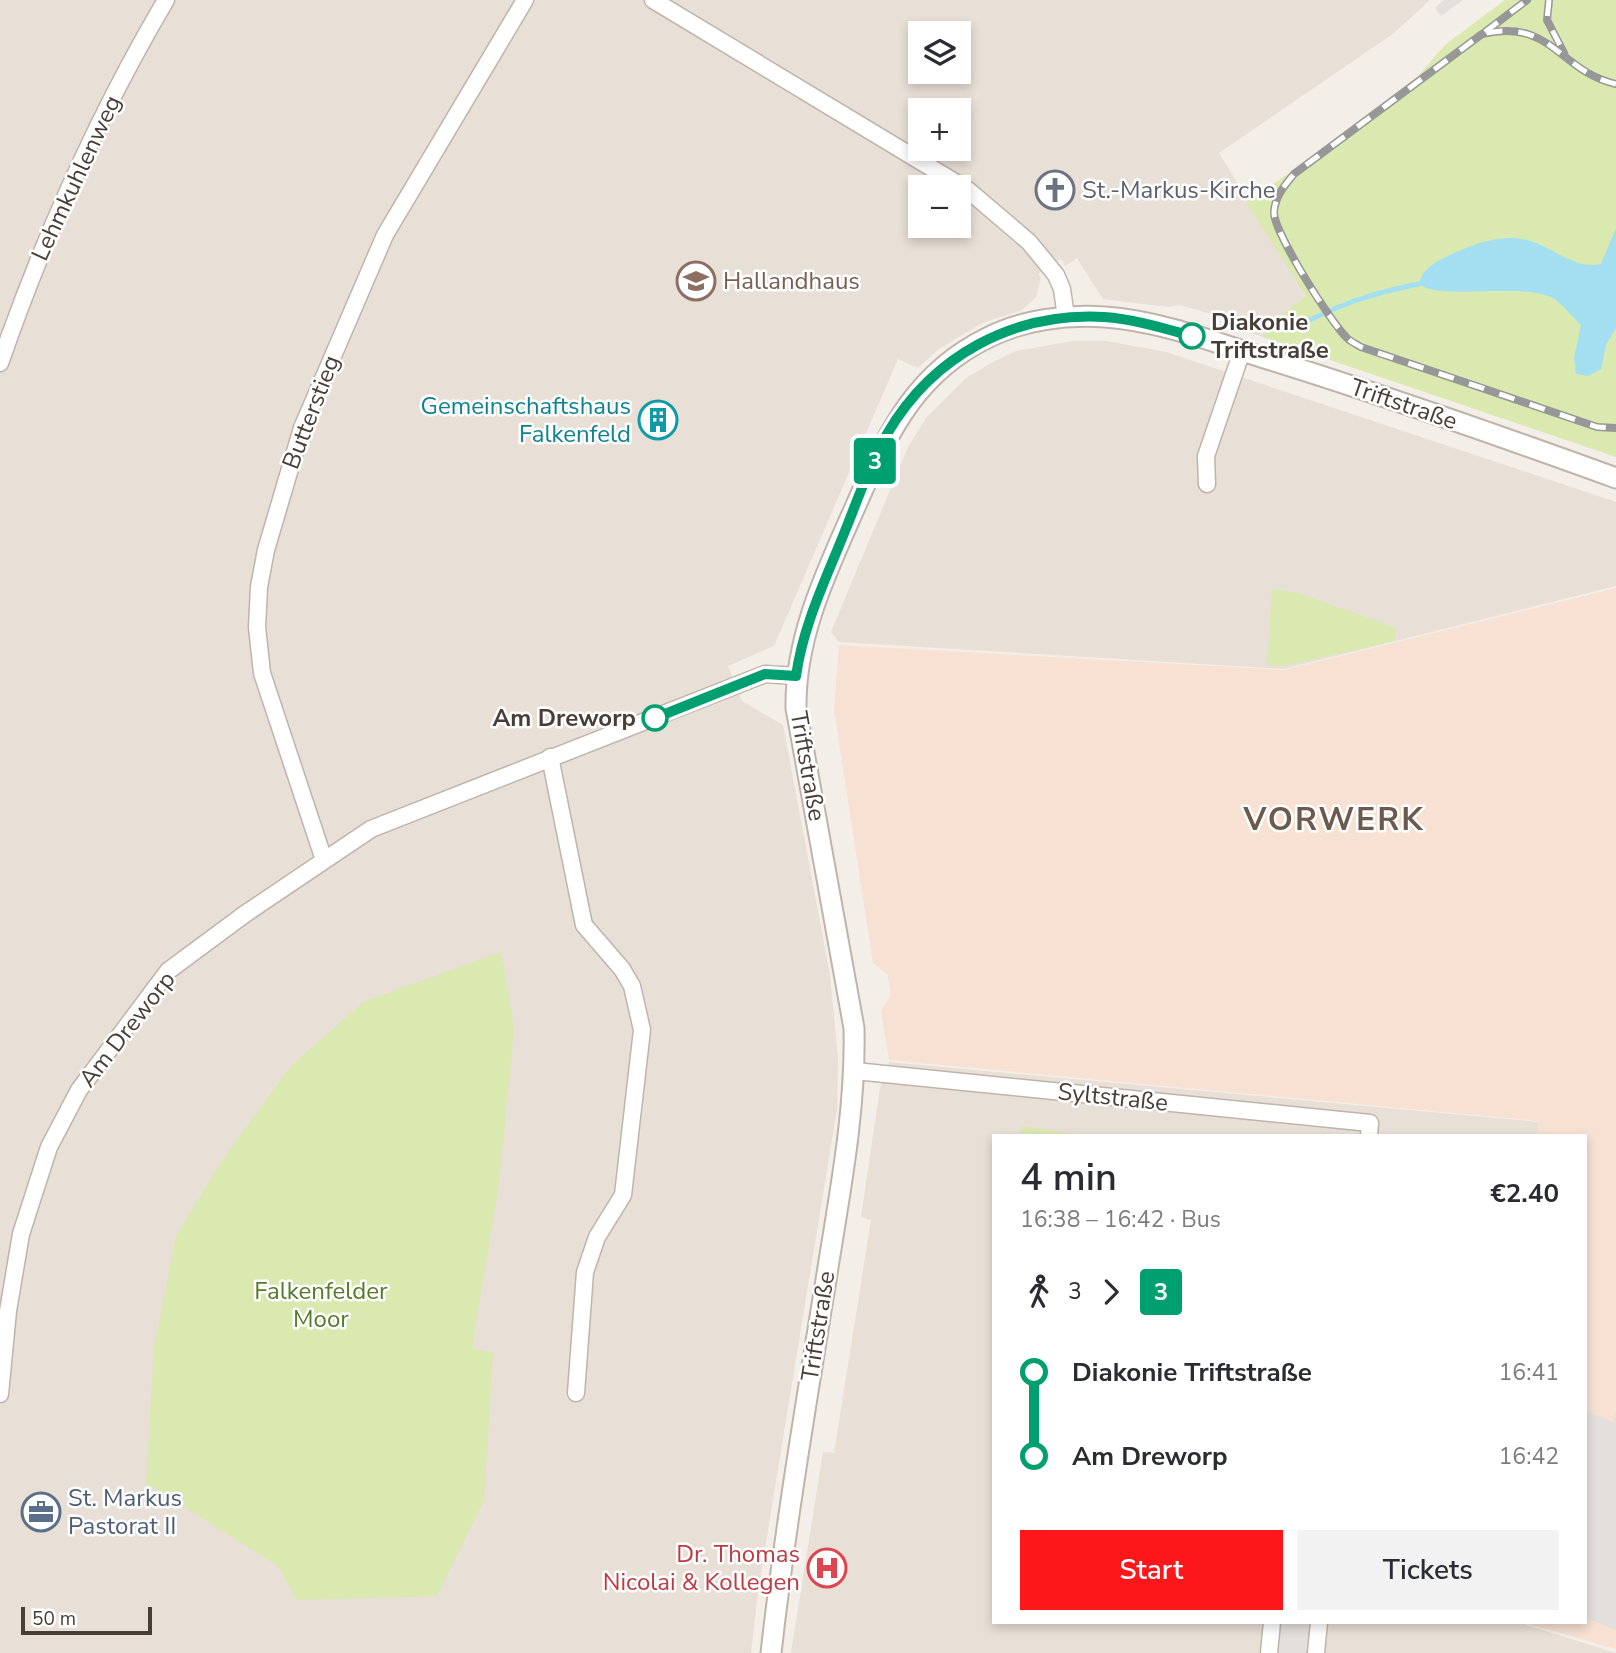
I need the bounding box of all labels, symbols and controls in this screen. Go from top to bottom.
map controls [908,21,971,238]
button: layers [908,21,971,84]
street label: Lehmkuhlenweg [24,90,128,266]
button: + [908,98,971,161]
church icon: St.-Markus-Kirche [1034,169,1076,211]
place label: St.-Markus-Kirche [1082,174,1276,206]
button: − [908,175,971,238]
school or university icon: Hallandhaus [675,260,717,302]
place label: Hallandhaus [723,265,860,297]
place label: Diakonie Triftstraße [1211,306,1329,366]
marker: Diakonie Triftstraße [1179,323,1205,349]
street label: Butterstieg [275,350,347,474]
street label: Triftstraße [1346,371,1462,437]
place label: Gemeinschaftshaus Falkenfeld [421,390,631,450]
building icon: Gemeinschaftshaus Falkenfeld [637,399,679,441]
line badge: 3 [852,438,898,484]
text: 3 [868,445,882,477]
place label: Am Dreworp [492,702,636,734]
marker: Am Dreworp [642,705,668,731]
street label: Triftstraße [783,708,833,824]
district label: VORWERK [1243,798,1424,841]
street label: Am Dreworp [72,964,182,1094]
street label: Syltstraße [1056,1075,1170,1119]
text: 4 min [1020,1152,1117,1203]
text: €2.40 [1490,1176,1559,1211]
text: 16:38 – 16:42 · Bus [1020,1204,1221,1235]
street label: Triftstraße [794,1269,842,1383]
icon: walk [1020,1273,1058,1311]
icon: forward [1092,1273,1130,1311]
park label: Falkenfelder Moor [254,1275,388,1335]
text: 3 [1068,1276,1082,1307]
text: 3 [1154,1276,1168,1308]
text: Diakonie Triftstraße [1072,1355,1312,1390]
text: 16:41 [1499,1357,1559,1388]
text: Am Dreworp [1072,1439,1228,1474]
text: 16:42 [1499,1441,1559,1472]
place label: St. Markus Pastorat II [68,1482,182,1542]
office icon: St. Markus Pastorat II [20,1491,62,1533]
button: Start [1020,1530,1283,1610]
button: Tickets [1297,1530,1559,1610]
place label: Dr. Thomas Nicolai & Kollegen [603,1538,800,1598]
hospital icon: Dr. Thomas Nicolai & Kollegen [806,1547,848,1589]
scale bar [21,1604,152,1636]
text: 50 m [32,1606,76,1632]

